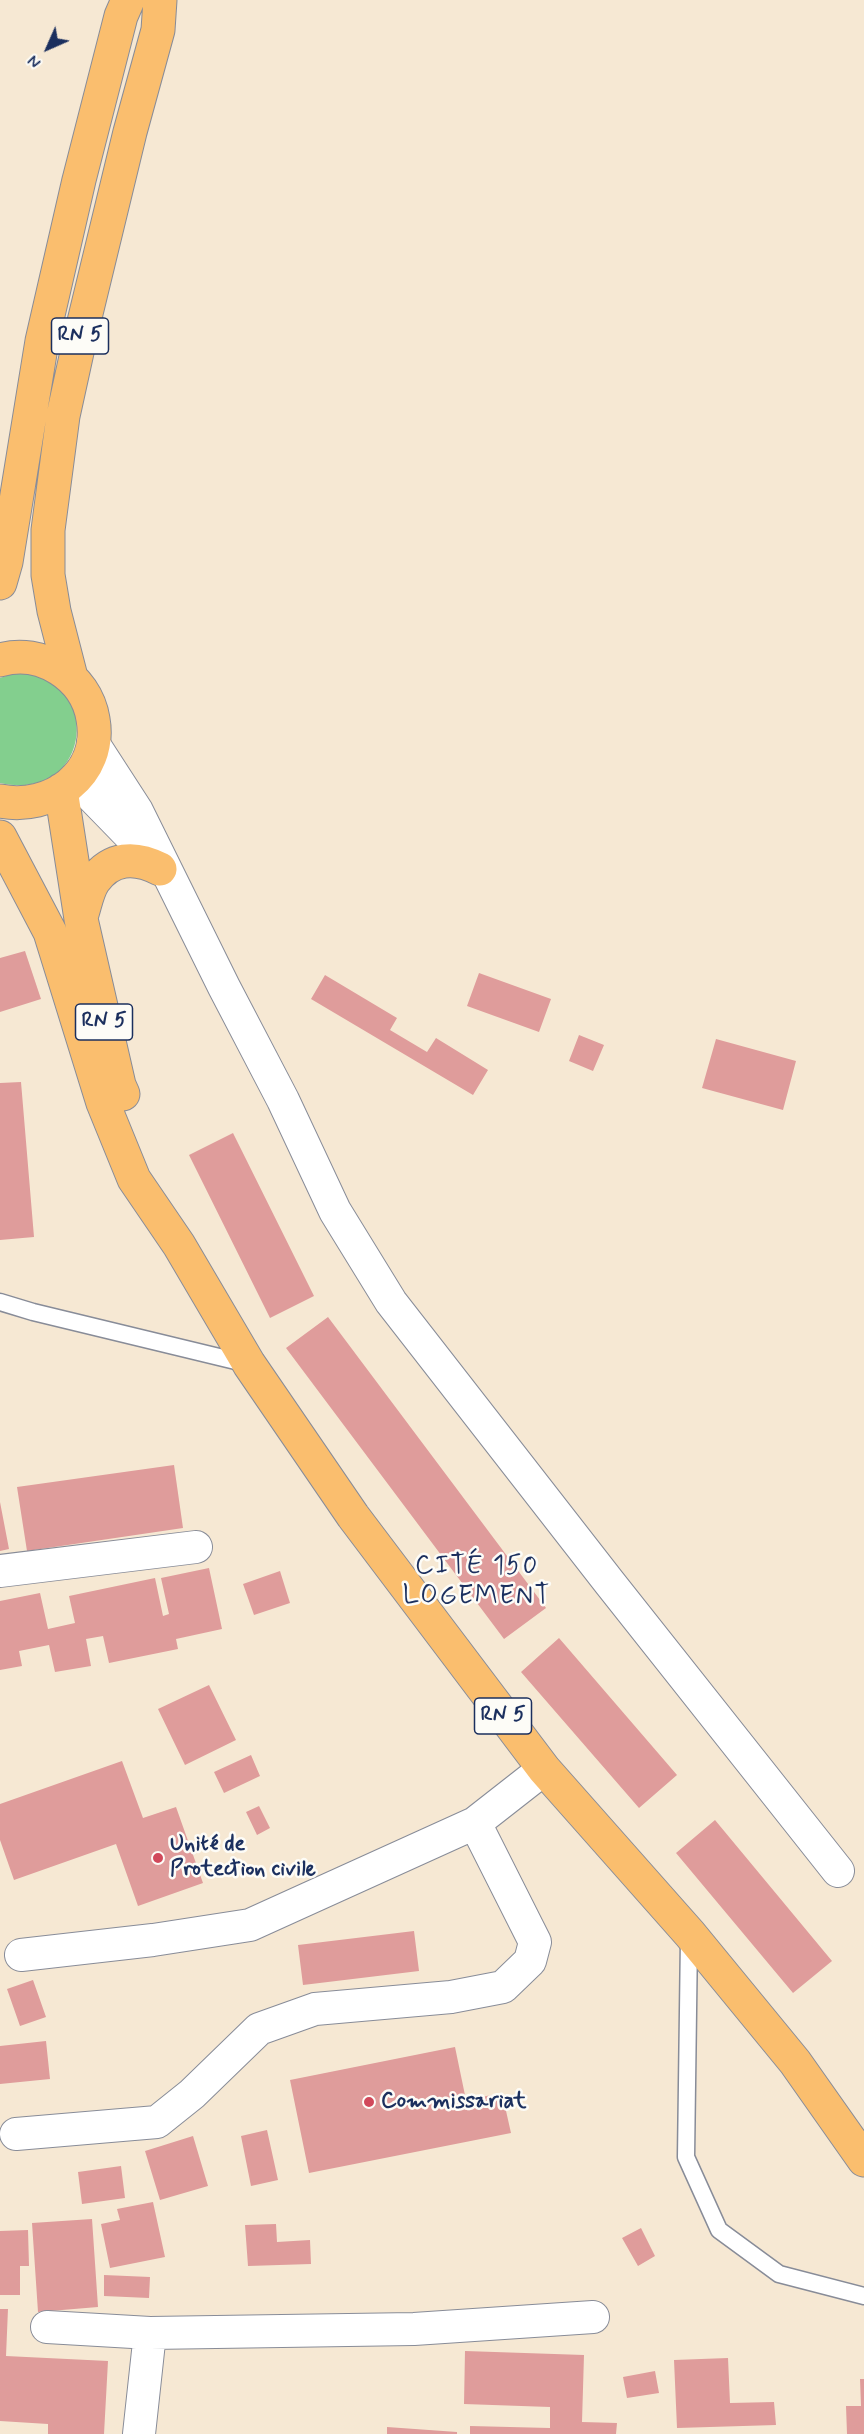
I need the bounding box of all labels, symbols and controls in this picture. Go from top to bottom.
north arrow [18,18,78,78]
text: N [24,50,46,72]
road number: RN 5 [52,318,109,354]
road number: RN 5 [76,1004,132,1040]
district label: CITÉ 150 LOGEMENT [401,1552,553,1613]
road number: RN 5 [474,1698,532,1734]
place label: Unité de Protection civile [170,1832,316,1884]
marker: Unité de Protection civile [151,1851,165,1865]
place label: Commissariat [381,2089,526,2115]
marker: Commissariat [362,2095,376,2109]

